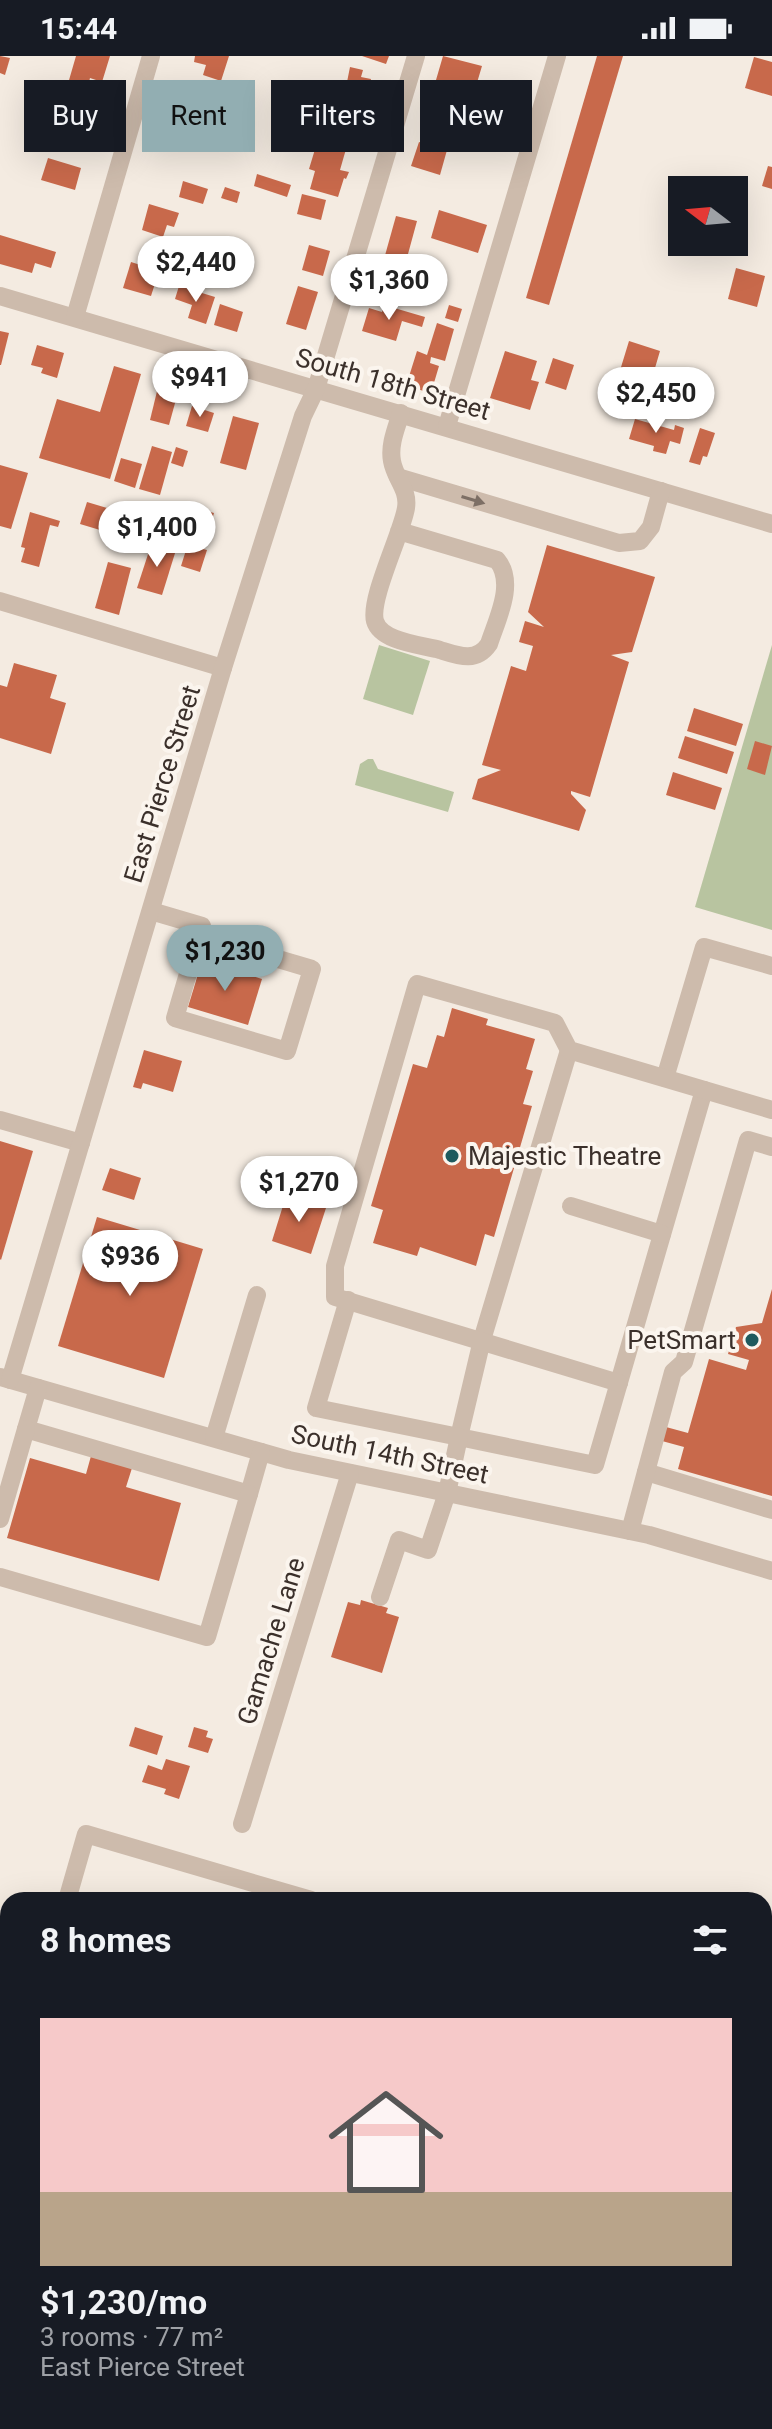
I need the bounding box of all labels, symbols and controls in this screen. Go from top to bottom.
text: 15:44 [40,11,117,46]
chip: Buy [24,80,126,152]
chip: Rent [142,80,255,152]
chip: Filters [271,80,404,152]
chip: New [420,80,532,152]
north arrow [668,176,748,256]
map controls [668,176,748,256]
pin: $2,440 [131,236,261,304]
text: $2,440 [156,247,236,277]
pin: $1,360 [324,254,454,322]
text: $1,360 [349,265,429,295]
street label: South 18th Street [292,342,494,426]
pin: $941 [153,351,247,419]
text: $941 [170,362,230,392]
pin: $2,450 [591,367,721,435]
text: $2,450 [616,378,696,408]
one-way arrow [461,494,485,507]
pin: $1,400 [92,501,222,569]
text: $1,400 [117,512,197,542]
street label: East Pierce Street [118,682,206,886]
pin: $1,230 [160,925,290,993]
text: $1,230 [185,936,265,966]
place label: Majestic Theatre [468,1141,661,1171]
marker: Majestic Theatre [443,1147,461,1165]
pin: $1,270 [234,1156,364,1224]
text: $1,270 [259,1167,339,1197]
pin: $936 [83,1230,177,1298]
text: $936 [100,1241,160,1271]
place label: PetSmart [627,1325,736,1355]
marker: PetSmart [743,1331,761,1349]
street label: South 14th Street [289,1418,491,1490]
street label: Gamache Lane [231,1554,311,1728]
icon: filters [688,1918,732,1962]
text: 8 homes [40,1920,171,1960]
icon: home [314,2070,458,2214]
text: $1,230/mo [40,2282,207,2322]
text: 3 rooms · 77 m² [40,2322,223,2352]
text: East Pierce Street [40,2352,245,2382]

